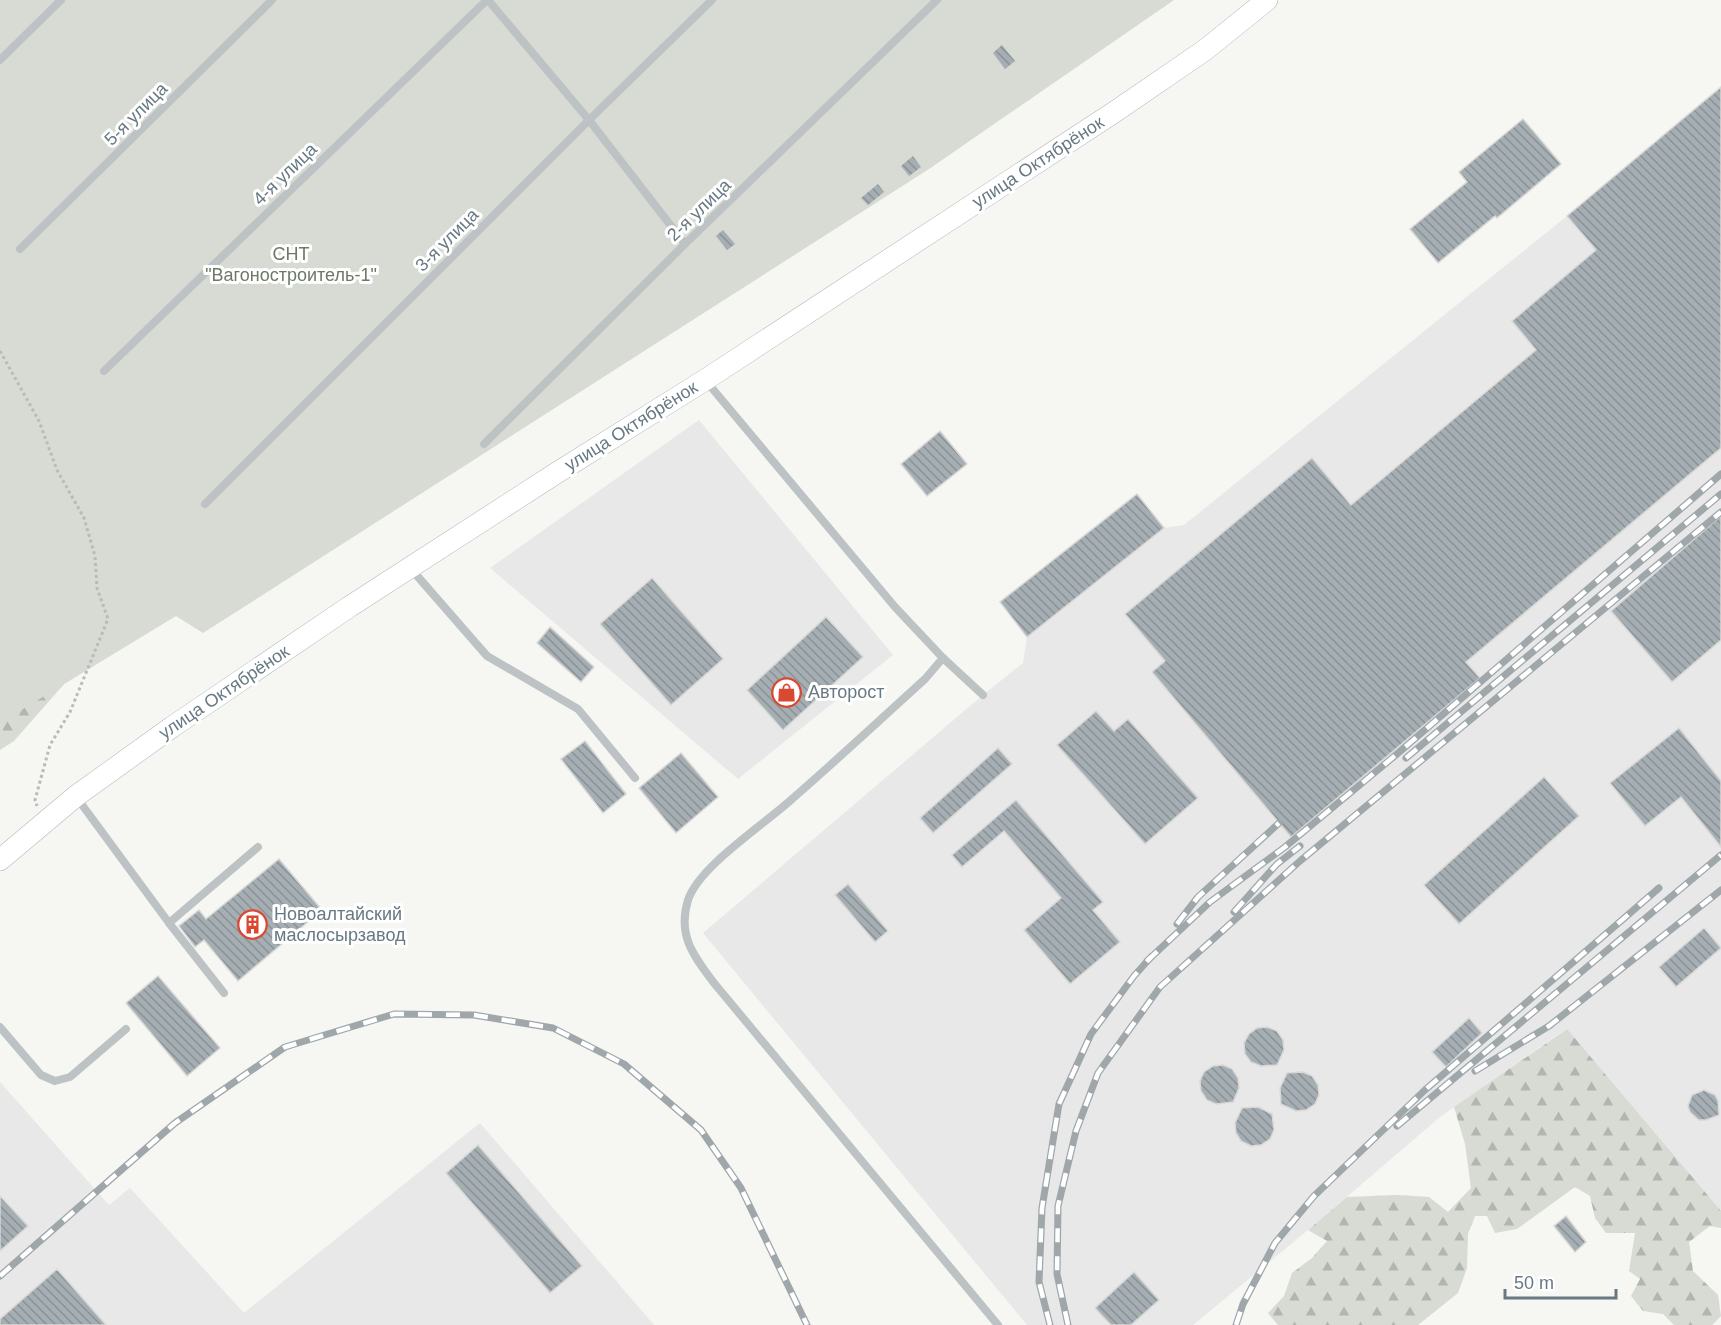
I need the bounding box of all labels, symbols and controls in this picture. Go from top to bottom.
street label: 5-я улица [101,78,172,149]
street label: улица Октябрёнок [969,112,1108,212]
street label: 4-я улица [249,138,322,209]
street label: 2-я улица [663,174,736,245]
street label: 3-я улица [412,204,483,275]
park label: СНТ "Вагоностроитель-1" [205,244,377,285]
street label: улица Октябрёнок [561,377,701,475]
street label: улица Октябрёнок [155,641,293,743]
shop icon: Авторост [771,676,803,708]
place label: Авторост [808,682,885,702]
place label: Новоалтайский маслосырзавод [274,904,406,945]
building icon: Новоалтайский маслосырзавод [237,908,269,940]
scale bar [1505,1262,1616,1300]
text: 50 m [1514,1273,1554,1293]

